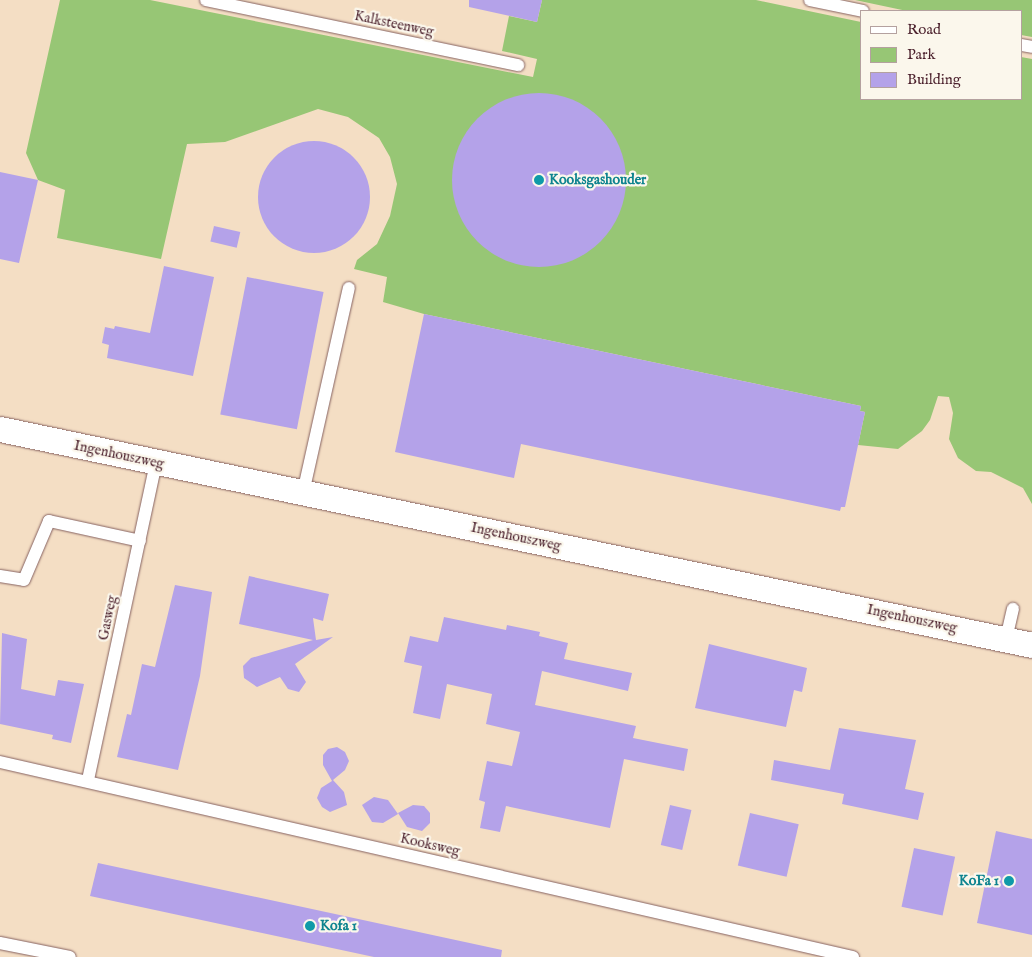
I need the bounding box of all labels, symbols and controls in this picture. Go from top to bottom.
street label: Kalksteenweg [353,7,435,41]
legend [860,10,1022,100]
text: Road [907,20,941,39]
text: Park [907,45,936,64]
text: Building [907,70,961,89]
place label: Kooksgashouder [549,172,646,188]
marker: Kooksgashouder [533,174,545,186]
street label: Ingenhouszweg [72,437,166,473]
street label: Ingenhouszweg [469,519,563,555]
street label: Gasweg [95,594,121,642]
street label: Ingenhouszweg [865,601,959,637]
street label: Kooksweg [399,830,461,860]
place label: KoFa 1 [959,873,999,889]
marker: KoFa 1 [1003,875,1015,887]
place label: Kofa 1 [320,918,357,934]
marker: Kofa 1 [304,920,316,932]

